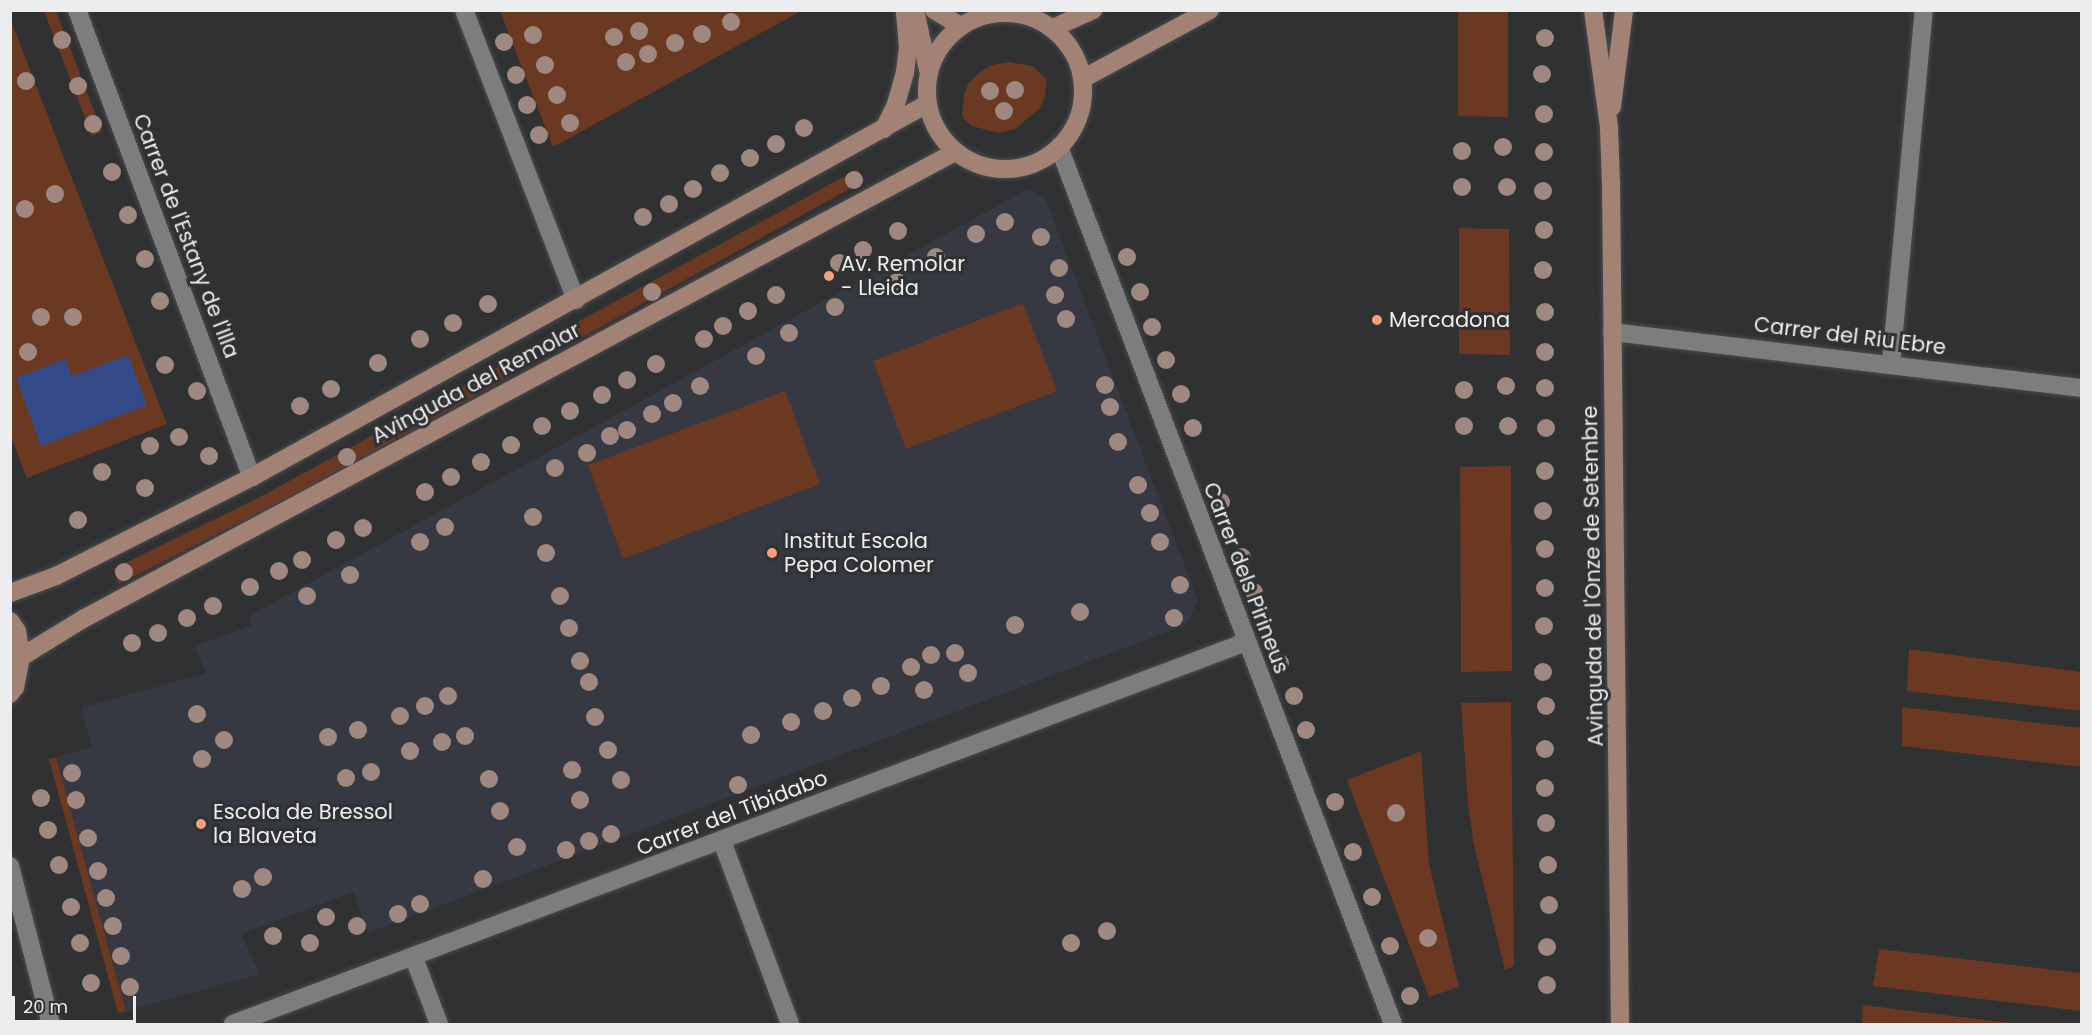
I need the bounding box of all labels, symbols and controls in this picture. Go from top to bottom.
street label: Carrer de l'Estany de l'Illa [128,110,244,362]
place label: Av. Remolar - Lleida [841,251,965,301]
marker: Av. Remolar - Lleida [822,269,836,283]
place label: Mercadona [1389,307,1510,333]
street label: Carrer del Riu Ebre [1753,312,1947,360]
marker: Mercadona [1370,313,1384,327]
street label: Avinguda del Remolar [368,317,584,449]
street label: Avinguda de l'Onze de Setembre [1577,405,1609,747]
street label: Carrer dels Pirineus [1198,479,1294,677]
place label: Institut Escola Pepa Colomer [784,528,934,578]
marker: Institut Escola Pepa Colomer [765,546,779,560]
street label: Carrer del Tibidabo [633,765,831,861]
place label: Escola de Bressol la Blaveta [213,799,393,849]
marker: Escola de Bressol la Blaveta [194,817,208,831]
scale bar [15,984,140,1022]
text: 20 m [23,994,68,1019]

